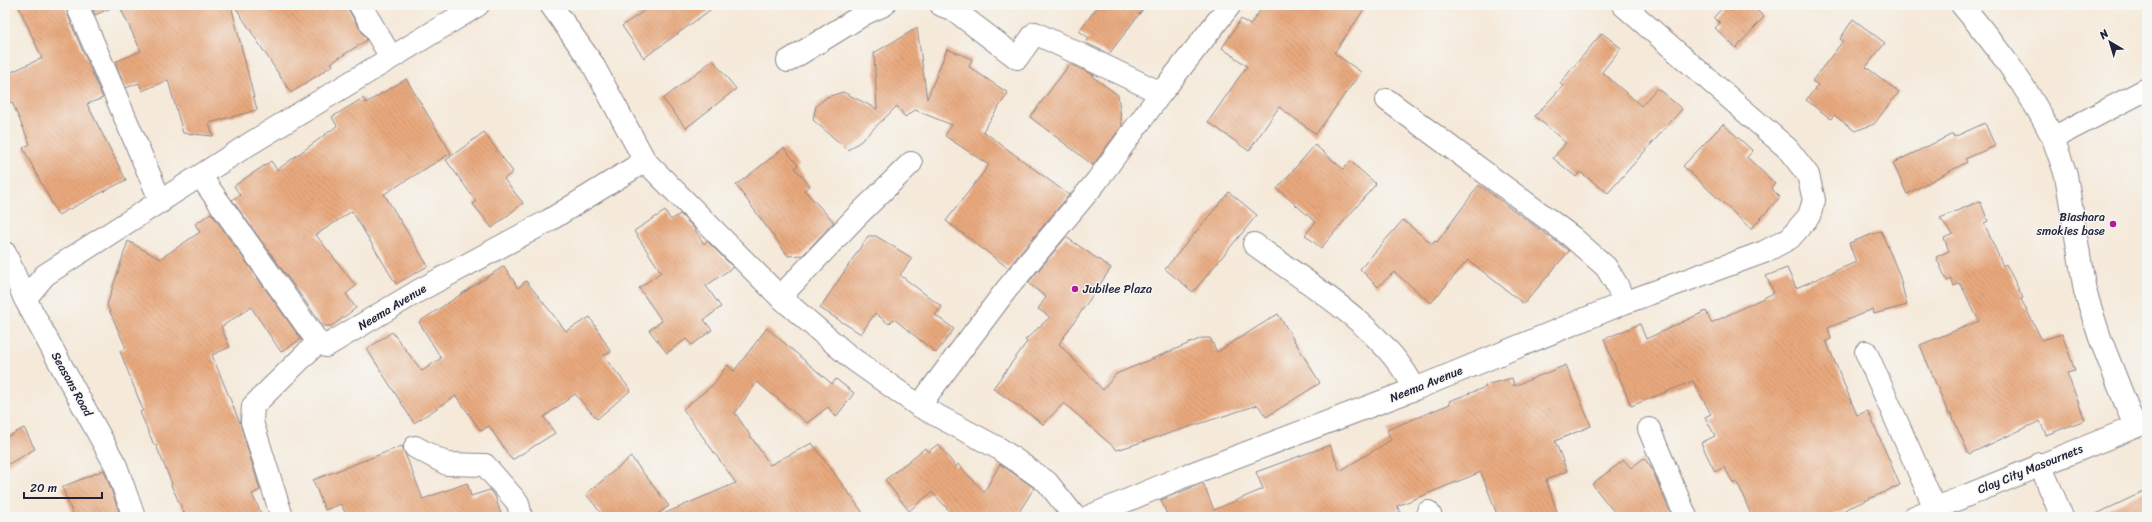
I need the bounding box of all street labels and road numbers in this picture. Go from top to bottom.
street label: Neema Avenue [353,278,431,336]
street label: Seasons Road [45,347,100,422]
street label: Neema Avenue [1386,359,1466,409]
street label: Clay City Masournets [1974,438,2086,500]

